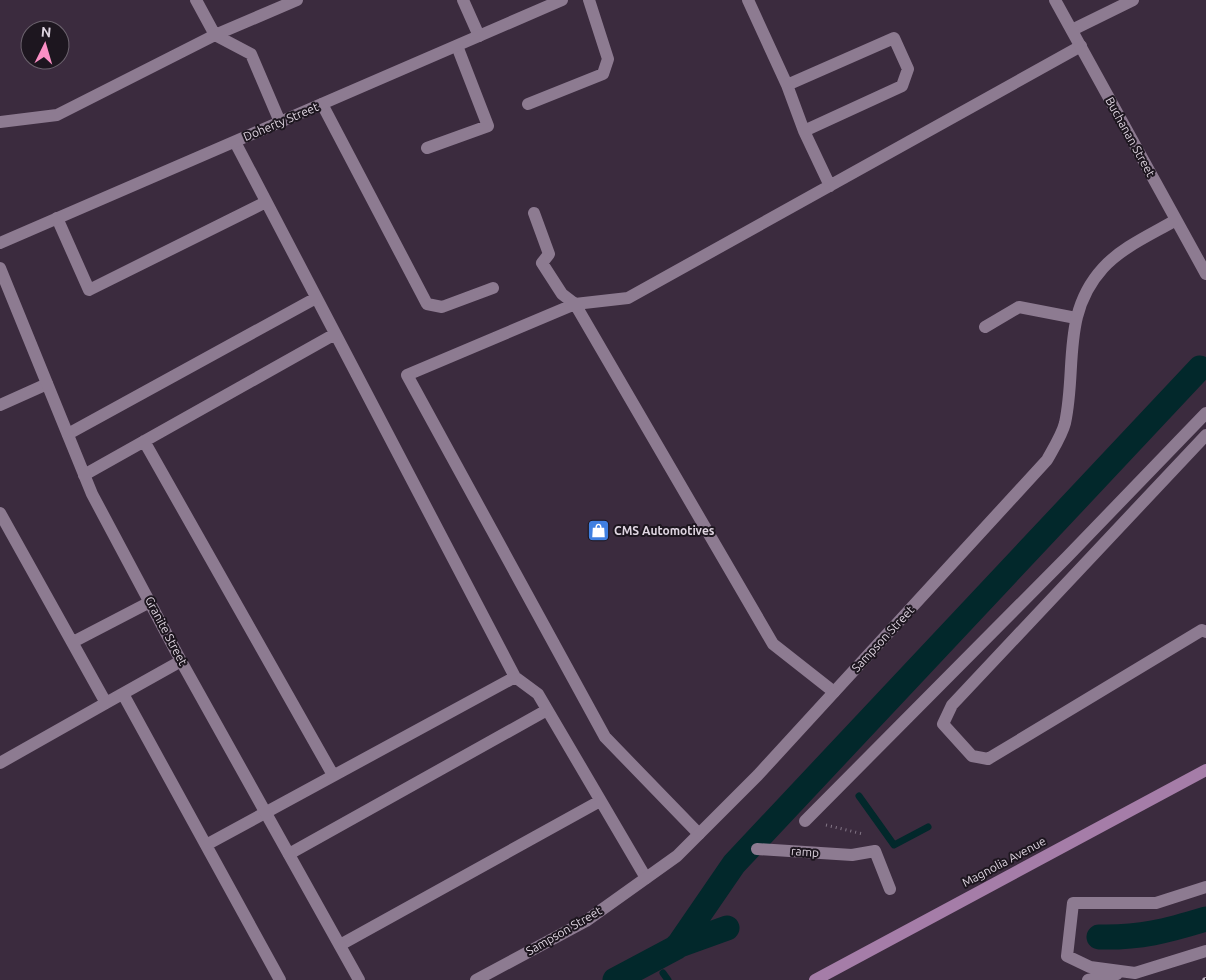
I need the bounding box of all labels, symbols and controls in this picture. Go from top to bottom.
north arrow [20,20,70,70]
text: N [40,24,52,40]
street label: Buchanan Street [1103,95,1158,179]
street label: Doherty Street [241,100,321,143]
shop icon: CMS Automotives [586,519,610,543]
place label: CMS Automotives [614,524,715,537]
street label: Granite Street [143,594,190,668]
street label: Sampson Street [849,603,917,674]
street label: Magnolia Avenue [960,834,1048,889]
street label: ramp [791,844,820,859]
street label: Sampson Street [524,904,604,957]

